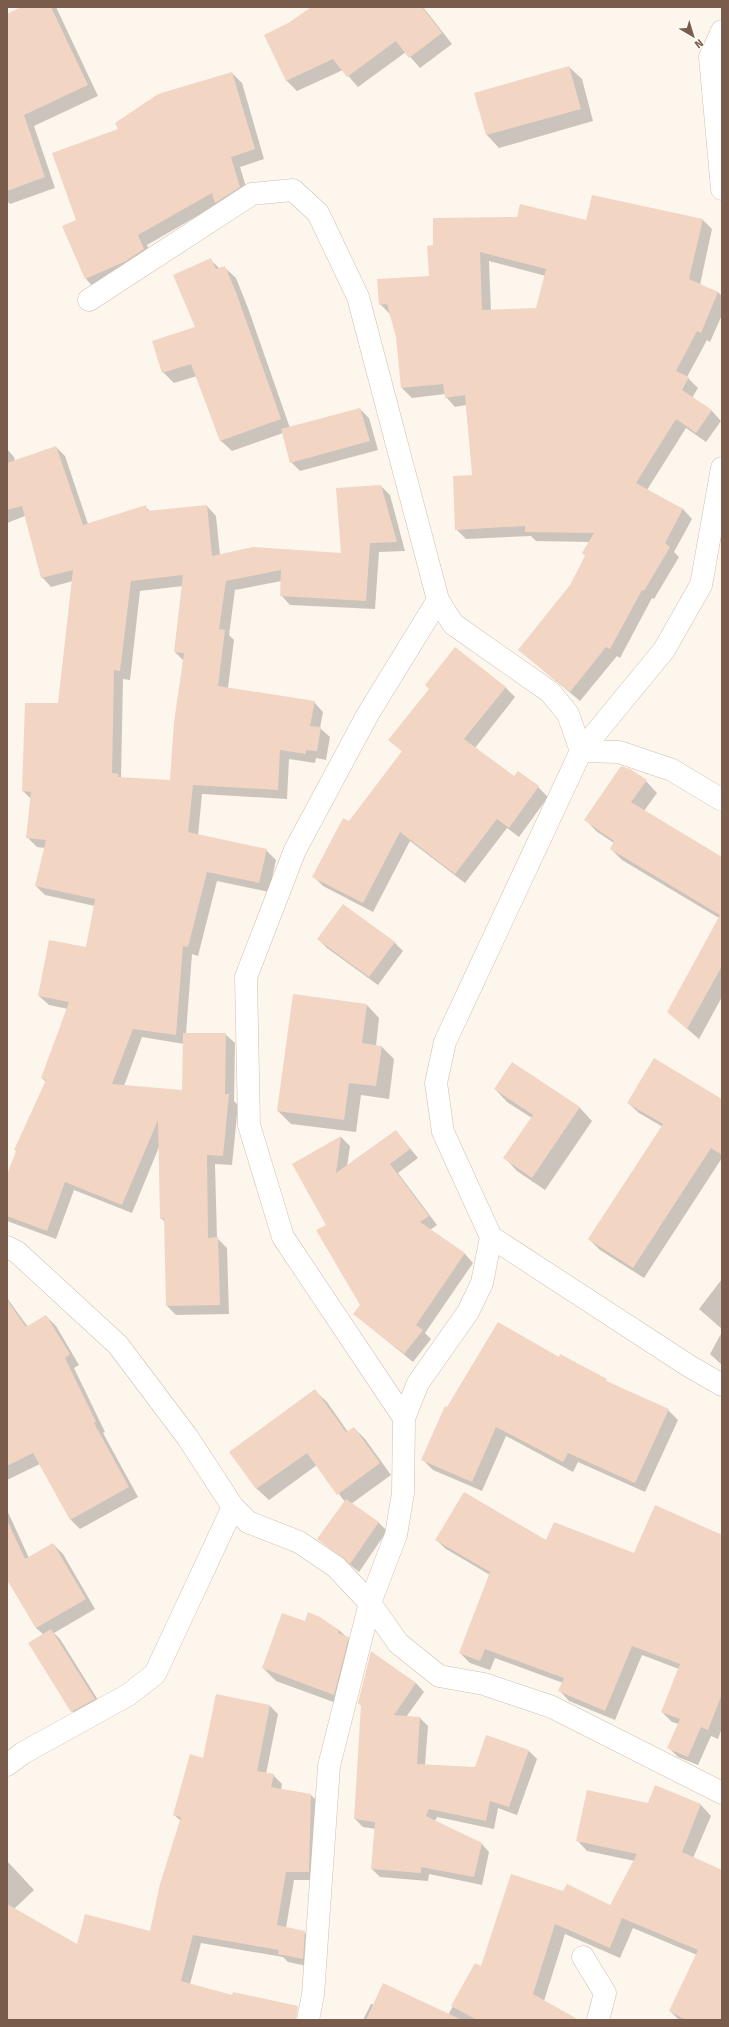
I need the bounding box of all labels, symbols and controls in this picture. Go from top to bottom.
north arrow [673,16,713,56]
text: N [692,36,706,51]

